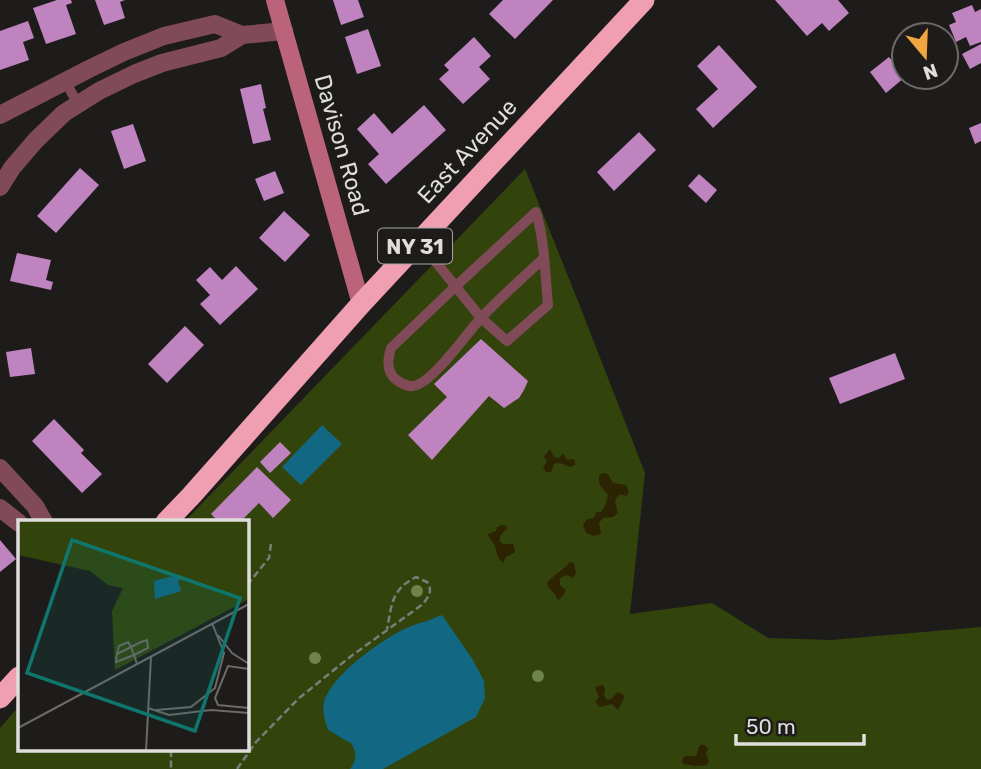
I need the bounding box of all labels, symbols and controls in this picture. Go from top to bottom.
north arrow [890,21,960,91]
text: N [920,59,941,85]
street label: Davison Road [308,71,376,219]
street label: East Avenue [411,93,523,209]
road number: NY 31 [378,229,452,264]
inset map [18,520,248,752]
scale bar [736,702,864,746]
text: 50 m [746,714,796,739]

